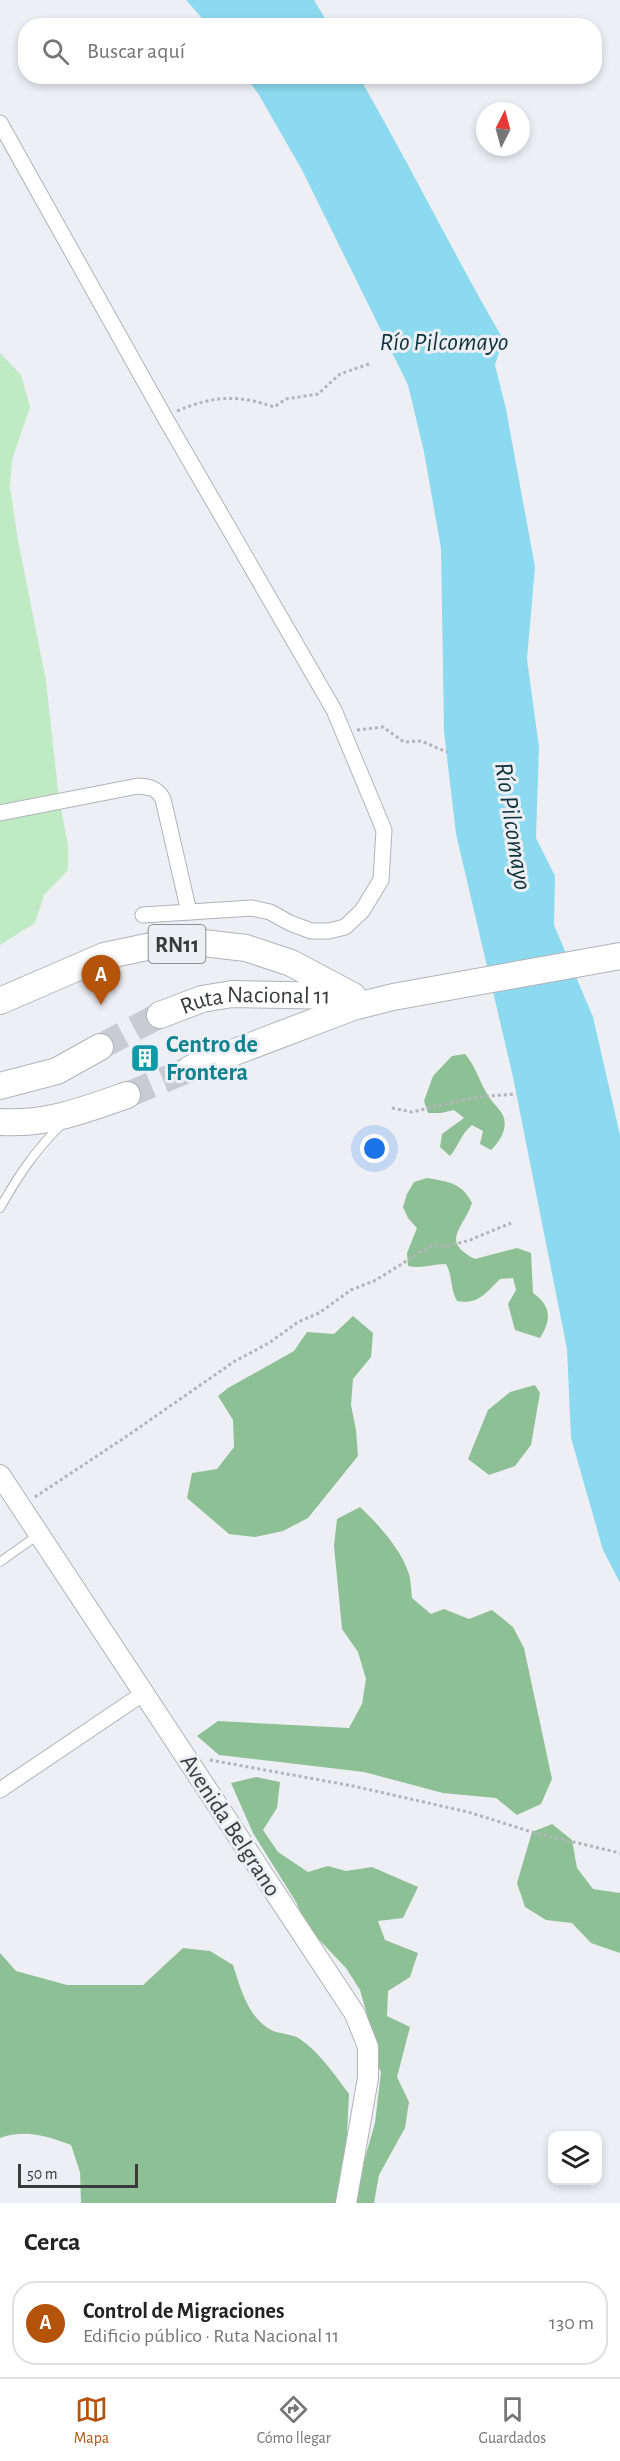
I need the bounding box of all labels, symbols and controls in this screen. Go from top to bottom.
search box [18,18,602,84]
icon: search [39,35,72,68]
text: Buscar aquí [87,40,185,62]
north arrow [476,102,530,156]
water label: Río Pilcomayo [380,329,509,355]
water label: Río Pilcomayo [490,760,536,892]
road number: RN11 [148,925,206,963]
pin: A [82,956,120,1005]
street label: Ruta Nacional 11 [177,983,330,1019]
place label: Centro de Frontera [166,1033,258,1085]
building icon: Centro de Frontera [129,1042,161,1074]
your location [360,1134,389,1163]
street label: Avenida Belgrano [175,1750,285,1901]
map controls [548,2131,602,2185]
button: layers [548,2131,602,2185]
scale bar [18,2161,138,2188]
text: 50 m [27,2166,58,2182]
text: Cerca [24,2229,81,2255]
text: Control de Migraciones [83,2300,284,2322]
text: A [40,2313,52,2333]
text: 130 m [549,2313,594,2333]
text: Edificio público · Ruta Nacional 11 [83,2326,339,2346]
tab: Mapa [74,2393,109,2448]
tab: Cómo llegar [257,2393,331,2448]
tab: Guardados [479,2393,546,2448]

